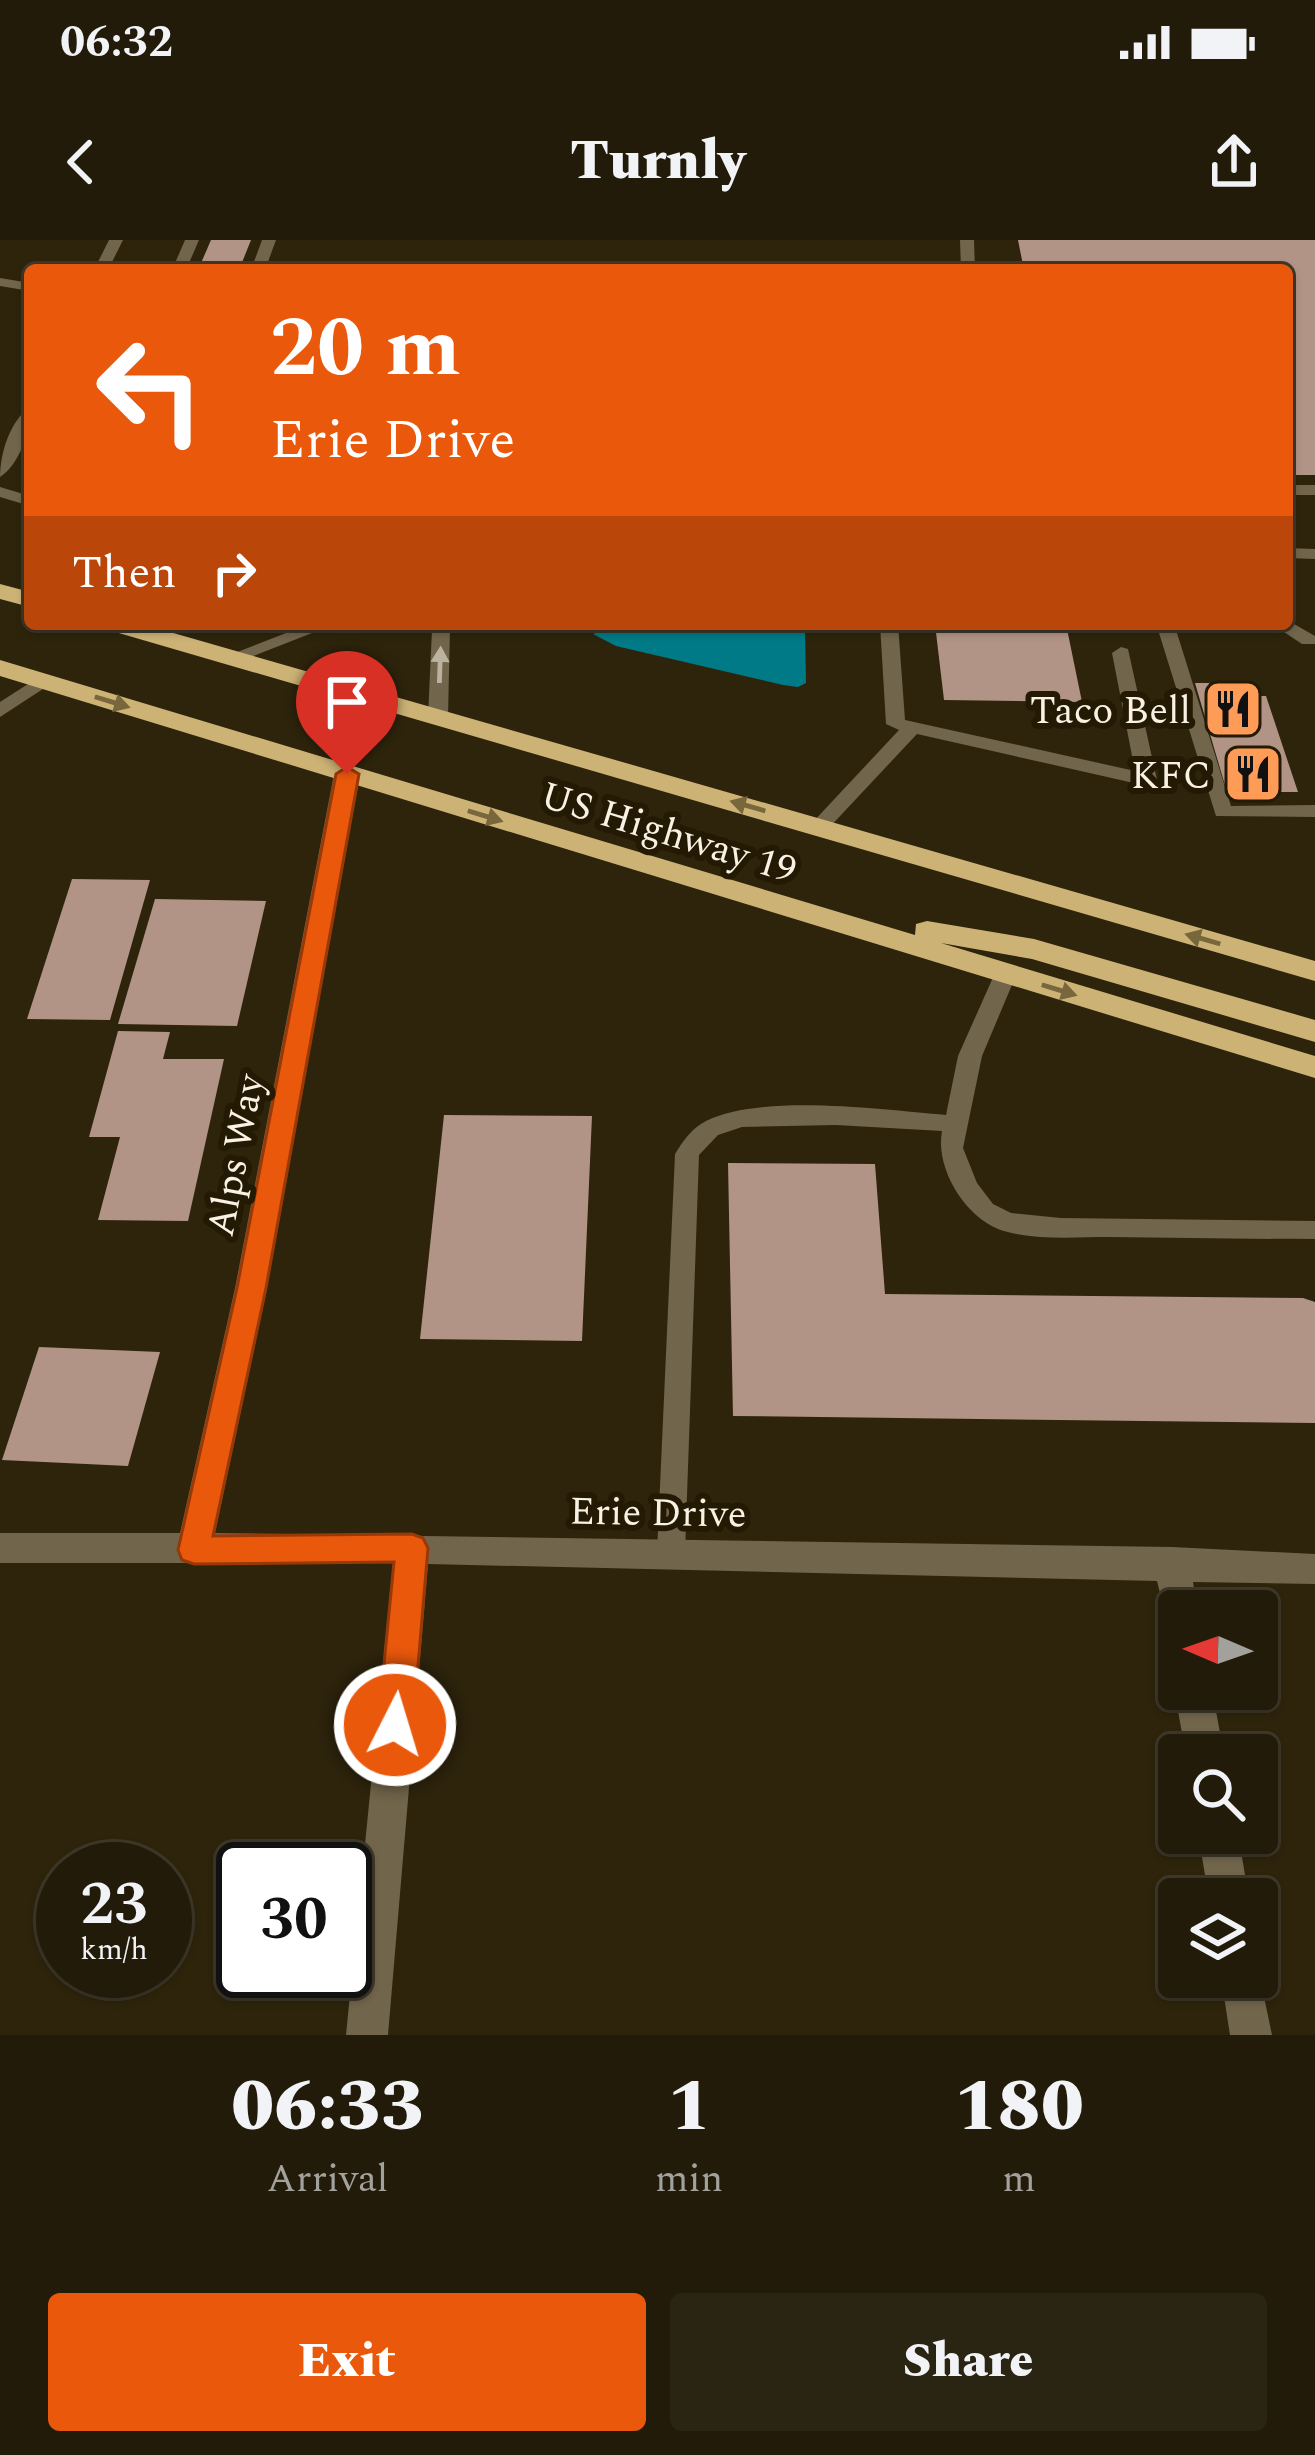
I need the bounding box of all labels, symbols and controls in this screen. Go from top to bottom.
text: 06:32 [60,8,173,77]
text: Turnly [570,121,745,203]
icon: back [48,129,114,195]
icon: share [1201,129,1267,195]
text: 20 m [270,285,461,413]
icon: left [72,312,228,468]
text: Erie Drive [270,400,515,482]
text: Then [72,539,177,608]
icon: right [201,540,267,606]
one-way arrow [430,645,449,683]
pin [296,651,398,774]
icon: arrive [314,669,380,735]
restaurant icon: Taco Bell [1202,678,1264,740]
place label: Taco Bell [1030,682,1191,741]
one-way arrow [94,694,131,712]
restaurant icon: KFC [1222,743,1284,805]
place label: KFC [1131,747,1211,806]
street label: US Highway 19 [533,766,803,900]
one-way arrow [729,796,765,814]
one-way arrow [467,808,504,826]
one-way arrow [1184,929,1221,947]
one-way arrow [1041,982,1078,1000]
street label: Alps Way [192,1068,281,1242]
street label: Erie Drive [569,1482,747,1545]
north arrow [1158,1590,1278,1710]
map controls [1158,1590,1278,1998]
position arrow [332,1662,458,1788]
button: search [1158,1734,1278,1854]
speed limit sign: 30 [216,1842,372,1998]
text: 23 [80,1859,148,1951]
button: layers [1158,1878,1278,1998]
text: km/h [80,1927,148,1973]
text: 06:33 [231,2053,424,2162]
text: 1 [668,2053,711,2162]
text: 180 [954,2053,1084,2162]
text: Arrival [267,2150,388,2209]
text: min [655,2150,723,2209]
text: m [1002,2150,1036,2209]
button: Exit [48,2293,646,2431]
button: Share [670,2293,1267,2431]

